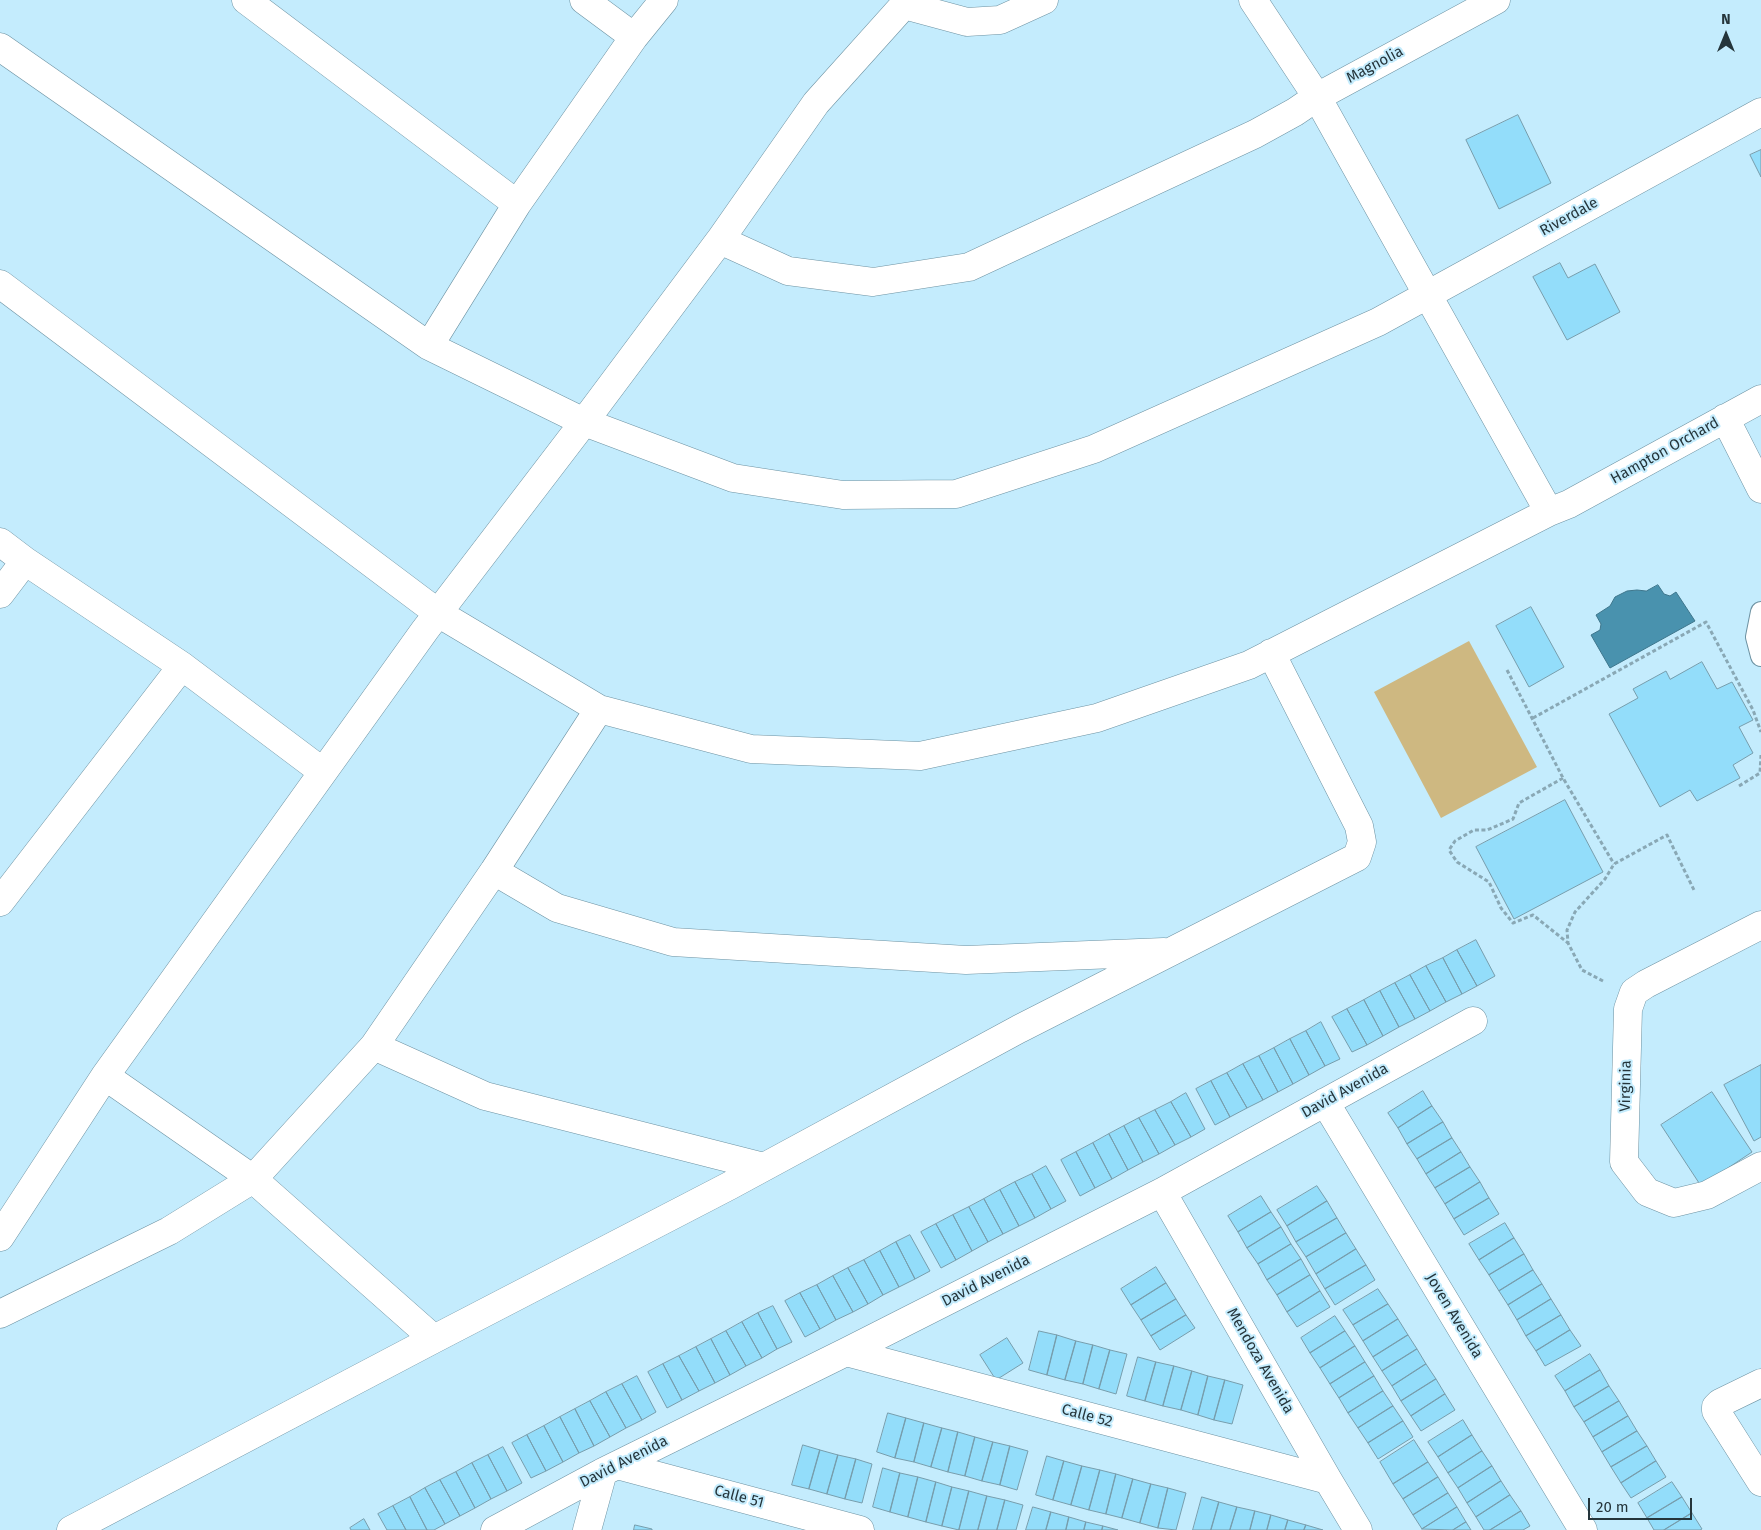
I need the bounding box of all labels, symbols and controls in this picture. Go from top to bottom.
north arrow [1701,10,1751,60]
text: N [1721,11,1731,28]
street label: Magnolia [1343,43,1407,87]
street label: Riverdale [1537,194,1601,240]
street label: Hampton Orchard [1608,414,1722,488]
street label: David Avenida [1299,1060,1391,1122]
street label: Virginia [1617,1060,1635,1112]
street label: David Avenida [939,1251,1033,1311]
street label: Joven Avenida [1422,1270,1486,1362]
street label: Mendoza Avenida [1222,1305,1298,1417]
street label: Calle 52 [1060,1401,1114,1431]
street label: David Avenida [577,1432,671,1492]
street label: Calle 51 [712,1482,766,1512]
scale bar [1591,1488,1695,1520]
text: 20 m [1596,1498,1629,1516]

